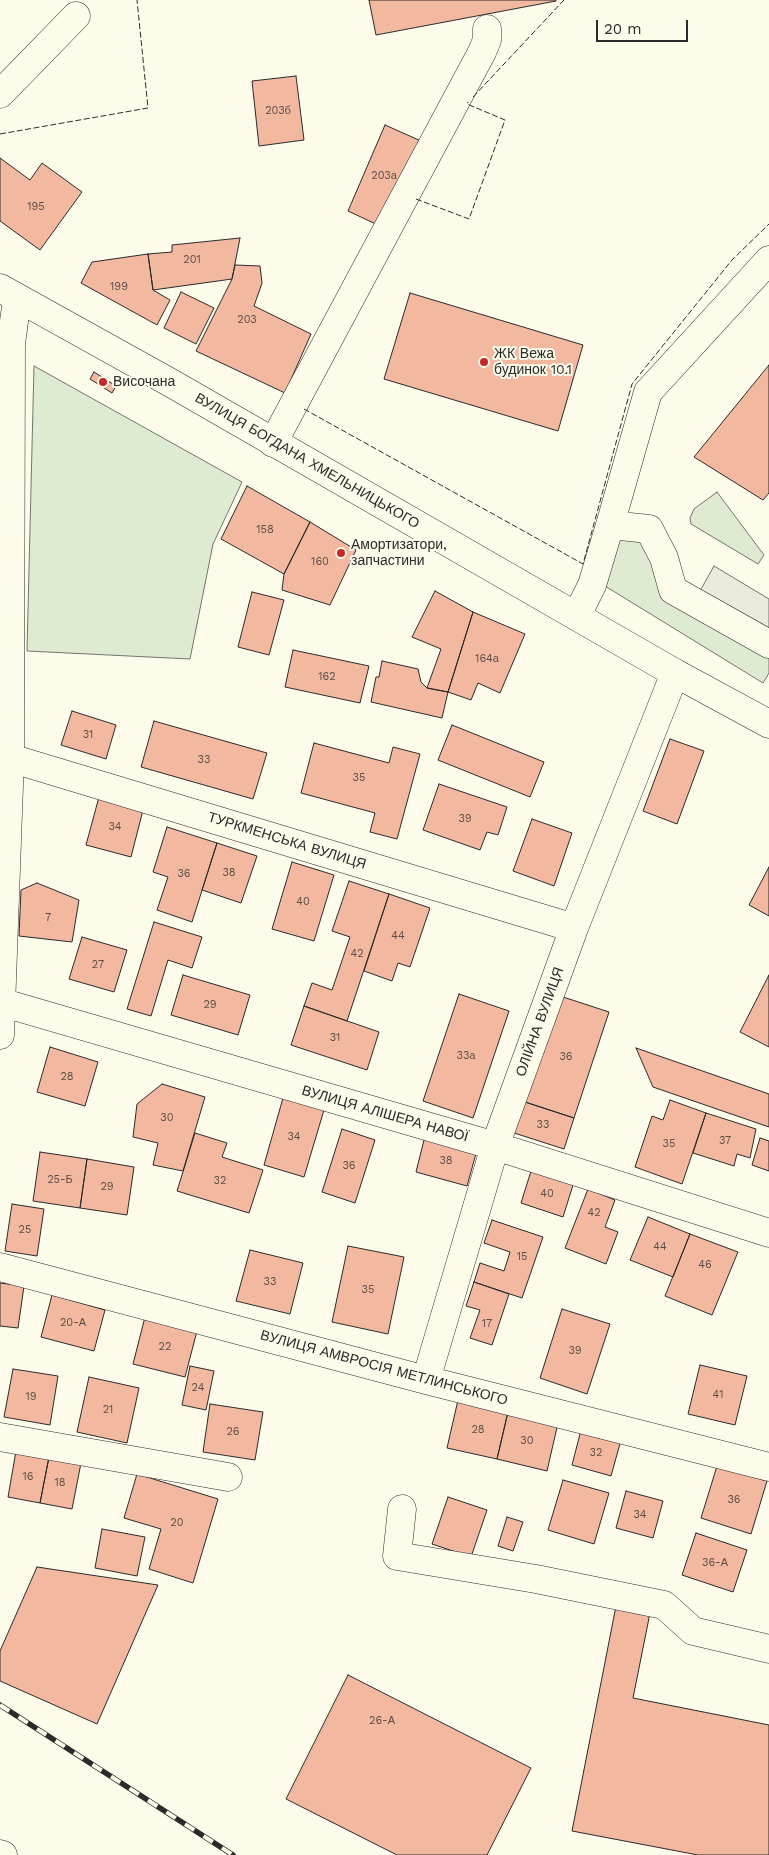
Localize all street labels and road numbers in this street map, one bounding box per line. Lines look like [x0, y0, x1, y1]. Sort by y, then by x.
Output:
street label: ВУЛИЦЯ БОГДАНА ХМЕЛЬНИЦЬКОГО [192, 390, 422, 532]
street label: ТУРКМЕНСЬКА ВУЛИЦЯ [206, 809, 368, 873]
street label: ОЛІЙНА ВУЛИЦЯ [512, 965, 568, 1079]
street label: ВУЛИЦЯ АЛІШЕРА НАВОЇ [300, 1082, 470, 1146]
street label: ВУЛИЦЯ АМВРОСІЯ МЕТЛИНСЬКОГО [258, 1327, 510, 1409]

